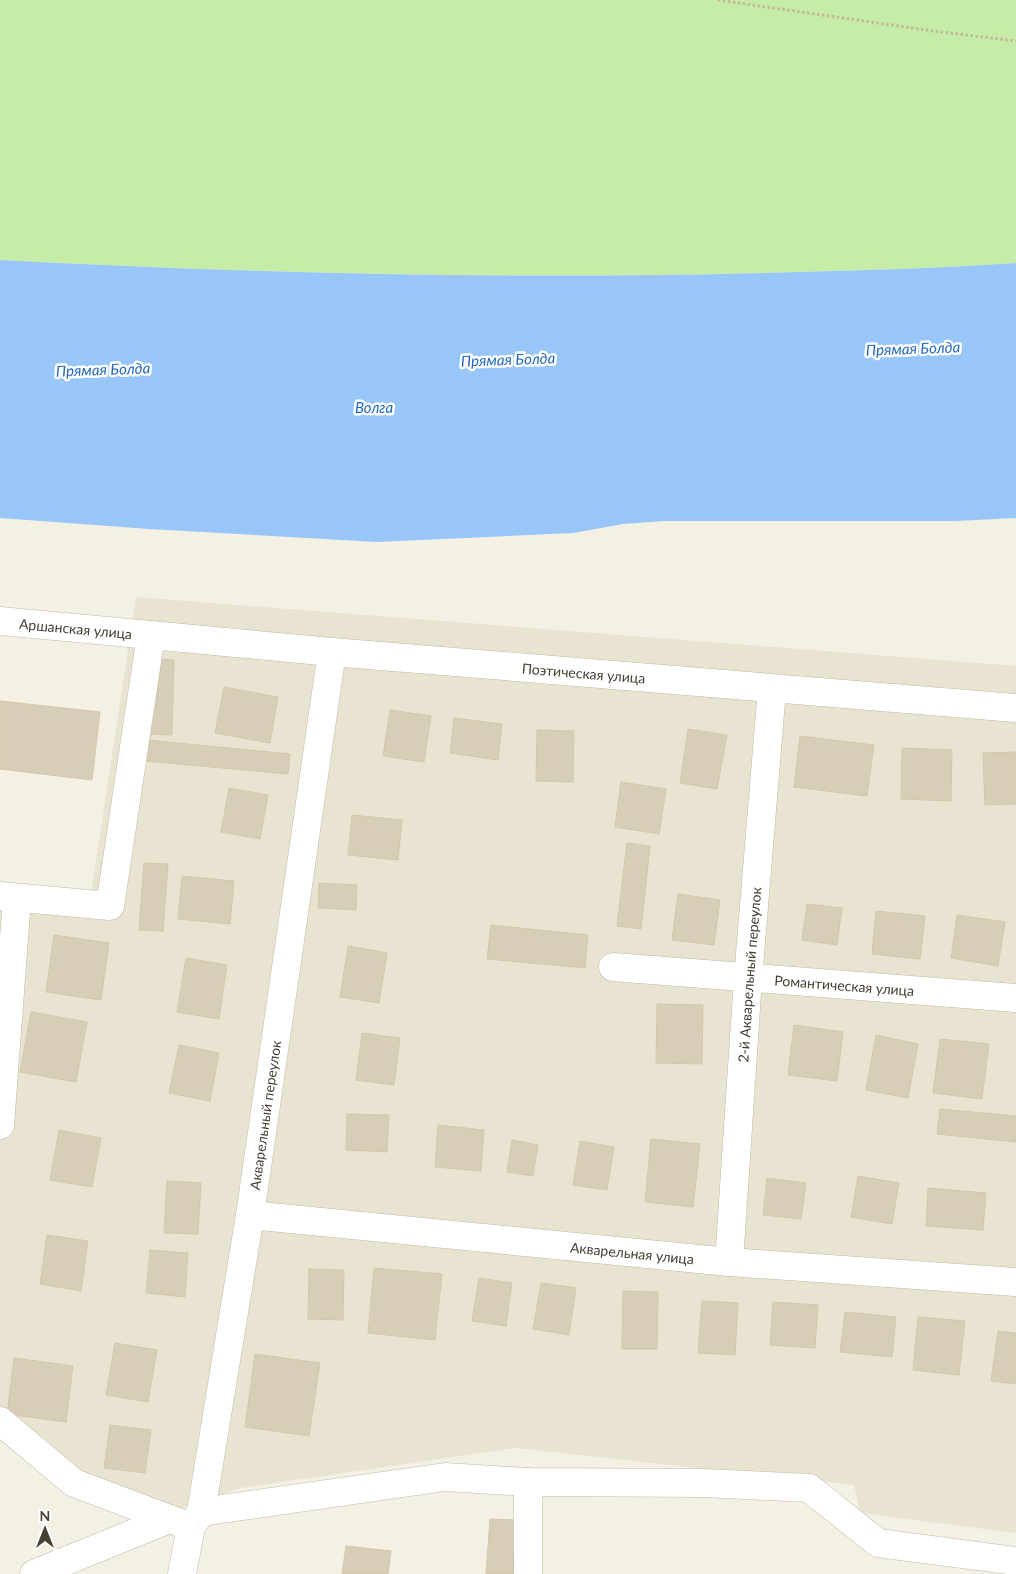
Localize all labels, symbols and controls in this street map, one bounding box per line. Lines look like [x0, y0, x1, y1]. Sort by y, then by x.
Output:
water label: Прямая Болда [866, 337, 961, 359]
water label: Прямая Болда [461, 348, 556, 370]
water label: Прямая Болда [56, 358, 151, 380]
water label: Волга [355, 398, 393, 416]
street label: Аршанская улица [18, 614, 133, 642]
street label: Поэтическая улица [521, 659, 646, 686]
street label: 2-й Акварельный переулок [734, 886, 764, 1063]
street label: Романтическая улица [774, 971, 915, 999]
street label: Акварельный переулок [245, 1038, 284, 1191]
street label: Акварельная улица [569, 1238, 695, 1267]
north arrow [20, 1504, 70, 1554]
text: N [40, 1507, 50, 1524]

